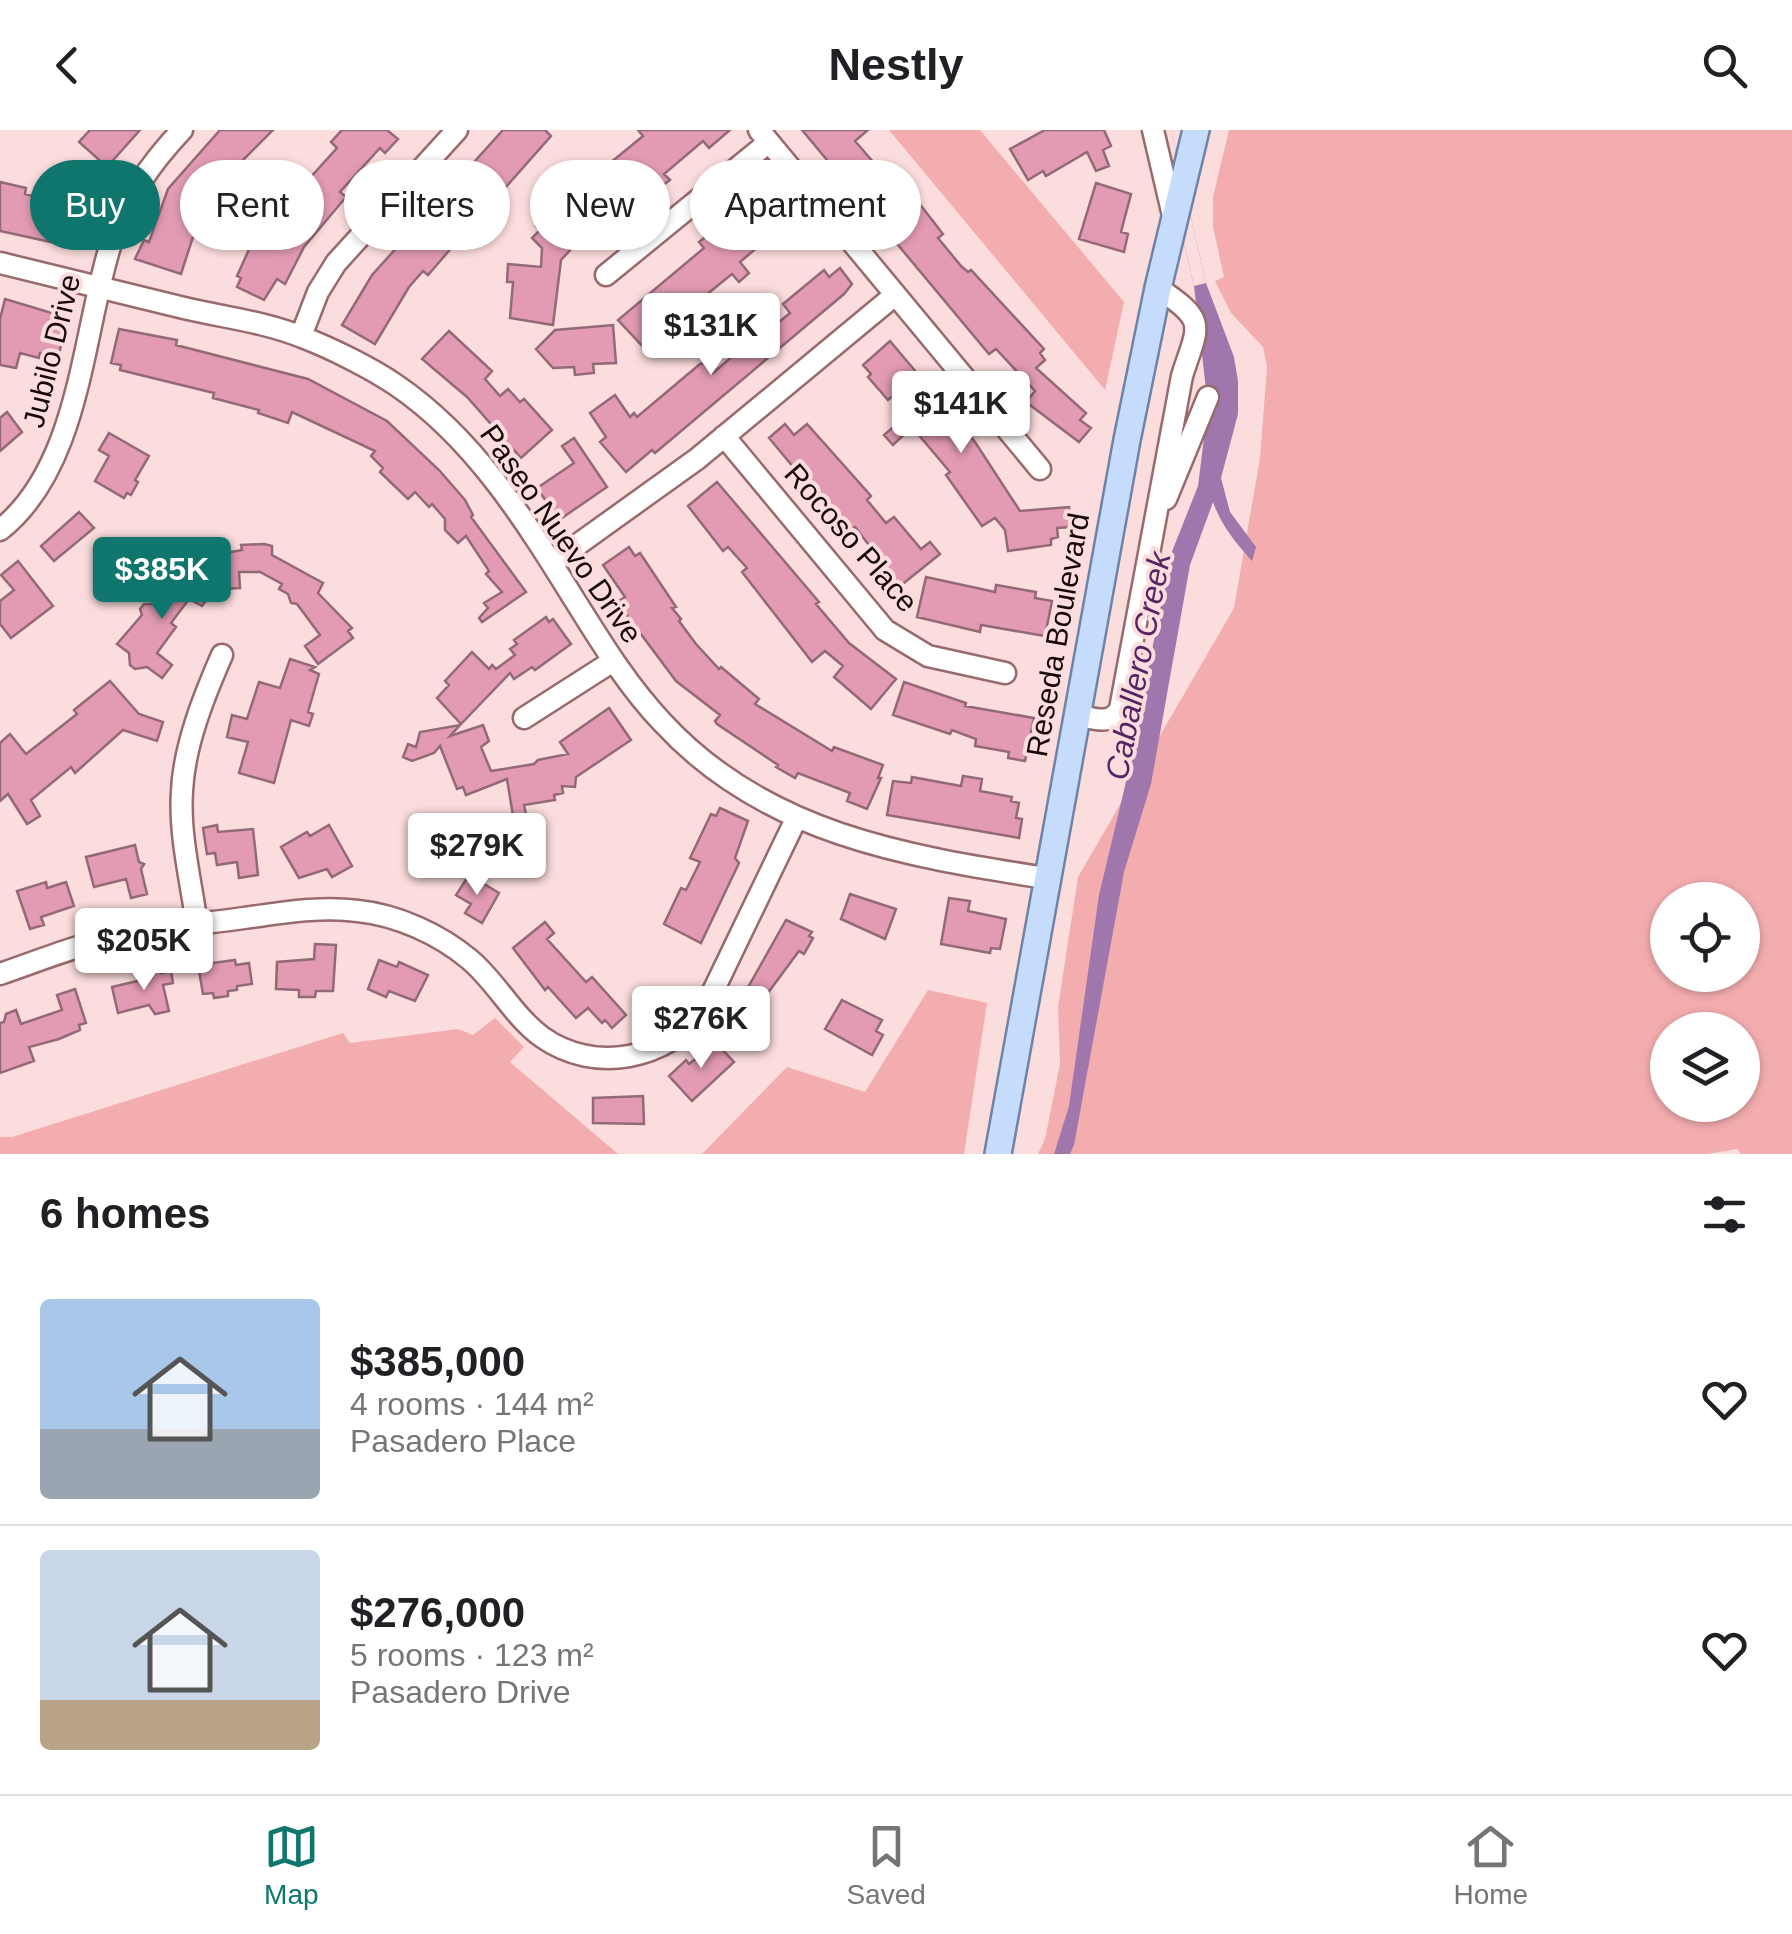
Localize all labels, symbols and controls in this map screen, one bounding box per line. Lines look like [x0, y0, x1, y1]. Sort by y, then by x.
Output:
icon: back [40, 38, 95, 93]
icon: search [1697, 38, 1752, 93]
text: Nestly [828, 39, 964, 90]
chip: Buy [30, 160, 160, 250]
chip: Rent [180, 160, 324, 250]
chip: Filters [344, 160, 510, 250]
chip: New [530, 160, 670, 250]
chip: Apartment [690, 160, 921, 250]
street label: Jubilo Drive [17, 271, 86, 431]
pin: $131K [641, 293, 781, 378]
text: $131K [664, 307, 758, 343]
pin: $141K [891, 371, 1031, 456]
text: $141K [914, 385, 1008, 421]
street label: Paseo Nuevo Drive [474, 418, 649, 649]
street label: Rocoso Place [778, 457, 925, 618]
street label: Reseda Boulevard [1020, 511, 1095, 759]
pin: $385K [92, 537, 232, 622]
water label: Caballero Creek [1098, 547, 1178, 783]
text: $385K [115, 551, 209, 587]
pin: $279K [407, 813, 547, 898]
text: $279K [430, 827, 524, 863]
map controls [1650, 882, 1760, 1122]
button: locate [1650, 882, 1760, 992]
pin: $205K [74, 908, 214, 993]
text: $205K [97, 922, 191, 958]
pin: $276K [631, 986, 771, 1071]
text: $276K [654, 1000, 748, 1036]
button: layers [1650, 1012, 1760, 1122]
icon: filters [1697, 1187, 1752, 1242]
text: 6 homes [40, 1190, 210, 1237]
text: $385,000 [350, 1338, 525, 1385]
icon: home [120, 1339, 240, 1459]
icon: heart [1697, 1372, 1752, 1427]
text: 4 rooms · 144 m² [350, 1386, 594, 1422]
text: Pasadero Place [350, 1423, 576, 1459]
text: $276,000 [350, 1589, 525, 1636]
icon: home [120, 1590, 240, 1710]
icon: heart [1697, 1623, 1752, 1678]
text: 5 rooms · 123 m² [350, 1637, 594, 1673]
text: Pasadero Drive [350, 1674, 571, 1710]
tab: Map [264, 1819, 319, 1911]
tab: Saved [846, 1819, 926, 1911]
tab: Home [1453, 1819, 1528, 1911]

